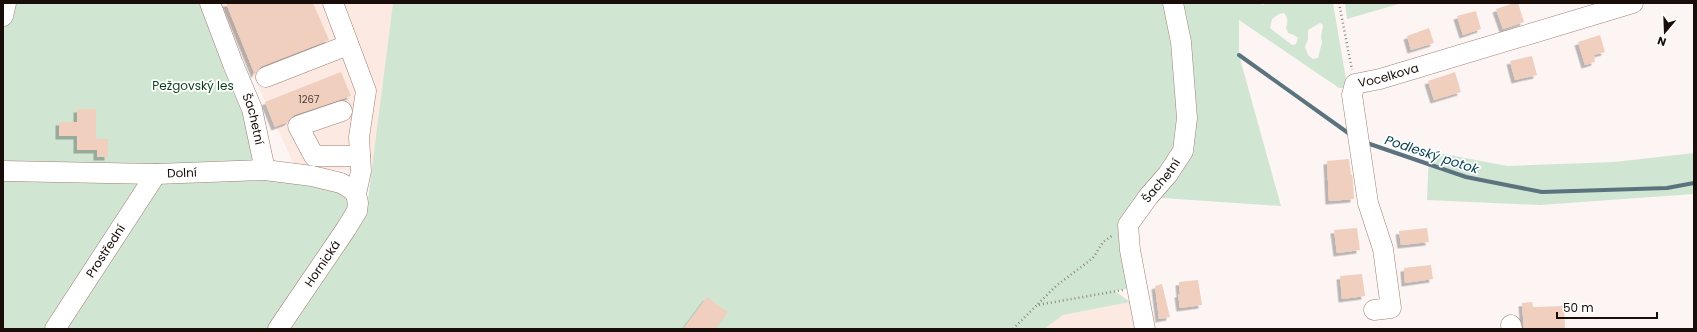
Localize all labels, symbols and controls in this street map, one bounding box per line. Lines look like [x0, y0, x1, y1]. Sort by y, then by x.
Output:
north arrow [1645, 12, 1685, 52]
text: N [1655, 33, 1668, 50]
street label: Vocelkova [1356, 59, 1421, 91]
park label: Pežgovský les [152, 77, 234, 94]
street label: Šachetní [238, 90, 268, 146]
house number: 1267 [299, 92, 320, 107]
water label: Podleský potok [1383, 130, 1482, 179]
street label: Šachetní [1138, 155, 1184, 206]
street label: Dolní [167, 164, 197, 182]
street label: Prostřední [82, 221, 129, 281]
street label: Hornická [300, 237, 344, 290]
scale bar [1557, 294, 1657, 320]
text: 50 m [1563, 299, 1594, 316]

